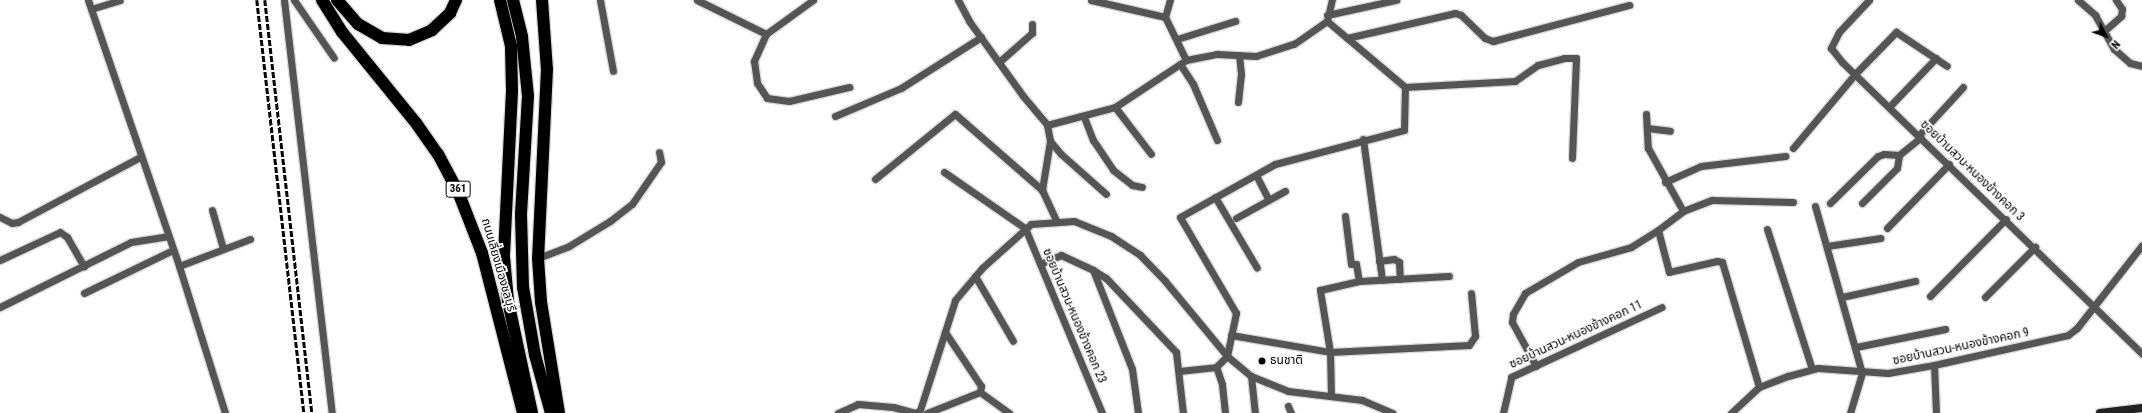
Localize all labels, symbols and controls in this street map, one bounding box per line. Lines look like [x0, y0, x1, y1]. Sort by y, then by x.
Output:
north arrow [2086, 16, 2126, 56]
text: N [2108, 37, 2123, 51]
street label: ซอยบ้านสวน-หนองข้างคอก 3 [1917, 118, 2027, 224]
road number: 361 [445, 180, 471, 198]
street label: ถนนเลี่ยงเมืองชลบุรี [478, 217, 518, 313]
street label: ซอยบ้านสวน-หนองข้างคอก 23 [1039, 246, 1109, 386]
street label: ซอยบ้านสวน-หนองข้างคอก 11 [1507, 298, 1645, 372]
street label: ซอยบ้านสวน-หนองข้างคอก 9 [1892, 326, 2030, 368]
place label: ธนชาติ [1270, 354, 1303, 368]
marker: ธนชาติ [1257, 356, 1267, 366]

